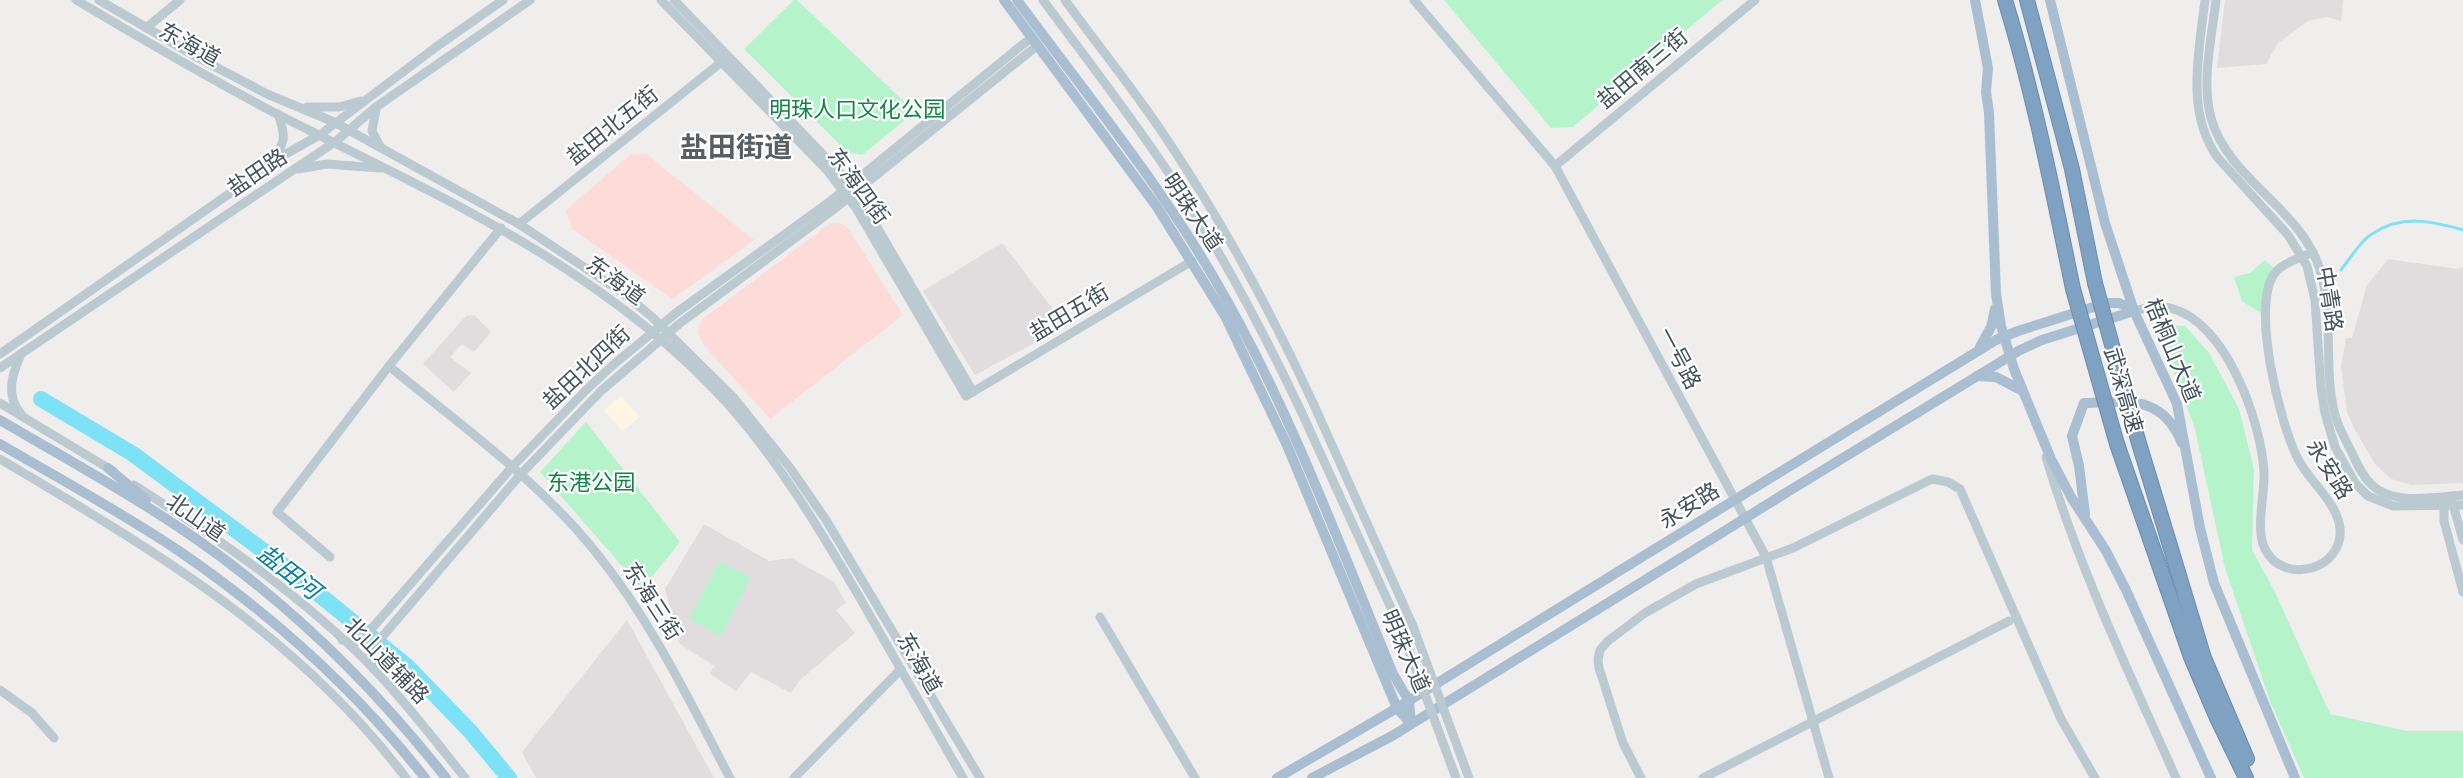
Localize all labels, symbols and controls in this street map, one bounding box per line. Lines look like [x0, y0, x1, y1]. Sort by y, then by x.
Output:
street label: 东海道 [154, 16, 226, 72]
street label: 盐田南三街 [1591, 22, 1693, 114]
street label: 盐田北五街 [560, 80, 664, 170]
park label: 明珠人口文化公园 [769, 95, 945, 123]
district label: 盐田街道 [680, 129, 792, 164]
street label: 盐田路 [222, 142, 292, 202]
street label: 东海四街 [822, 142, 896, 230]
street label: 明珠大道 [1157, 168, 1229, 256]
street label: 东海道 [581, 249, 651, 311]
street label: 中青路 [2311, 264, 2349, 334]
street label: 盐田五街 [1024, 277, 1114, 347]
street label: 梧桐山大道 [2139, 294, 2207, 406]
street label: 盐田北四街 [536, 319, 636, 415]
street label: 一号路 [1652, 322, 1708, 394]
street label: 武深高速 [2098, 344, 2150, 436]
street label: 永安路 [2301, 434, 2359, 504]
park label: 东港公园 [547, 468, 635, 496]
street label: 永安路 [1654, 476, 1724, 534]
street label: 北山道 [161, 487, 231, 547]
water label: 盐田河 [252, 537, 330, 608]
street label: 东海三街 [617, 556, 689, 646]
street label: 明珠大道 [1375, 605, 1437, 697]
street label: 北山道辅路 [339, 611, 435, 709]
street label: 东海道 [891, 627, 949, 699]

